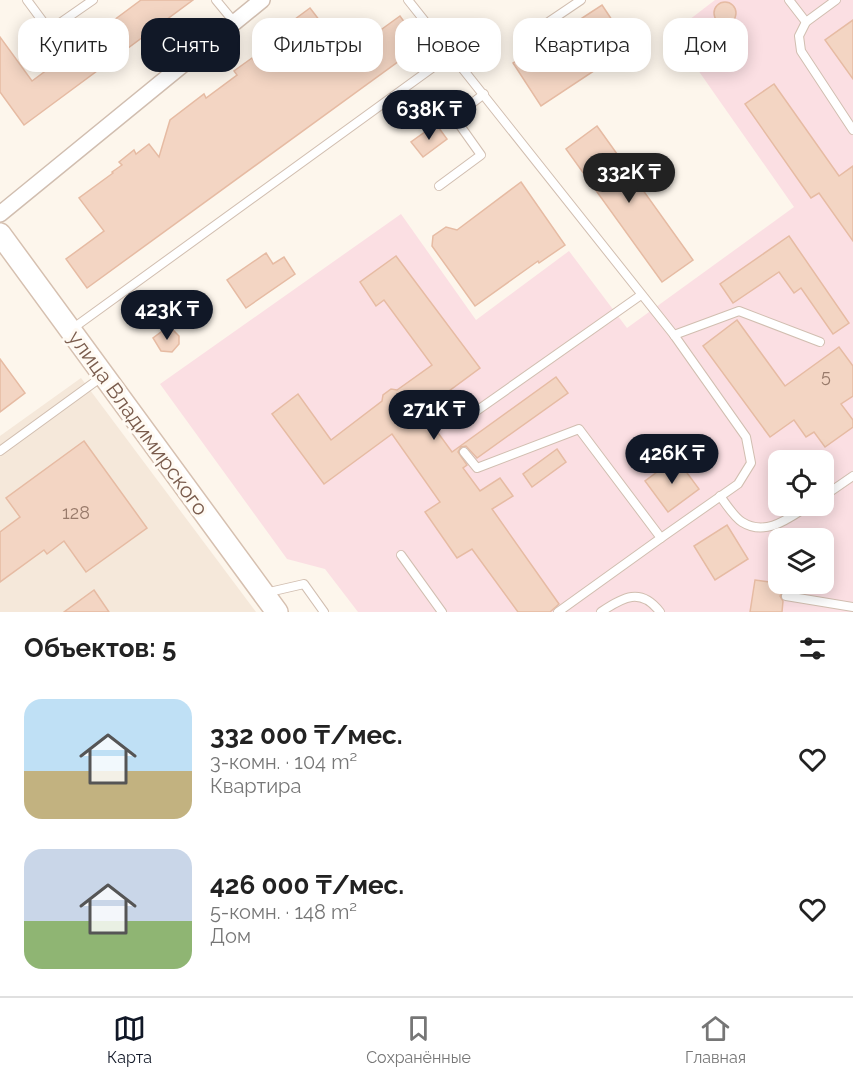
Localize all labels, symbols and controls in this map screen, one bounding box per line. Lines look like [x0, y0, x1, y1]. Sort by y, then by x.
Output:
chip: Купить [18, 18, 129, 72]
chip: Снять [141, 18, 240, 72]
chip: Фильтры [252, 18, 383, 72]
chip: Новое [395, 18, 501, 72]
chip: Квартира [513, 18, 651, 72]
chip: Дом [663, 18, 748, 72]
pin: 638K ₸ [380, 90, 478, 141]
text: 638K ₸ [396, 97, 462, 121]
pin: 332K ₸ [580, 153, 678, 204]
text: 332K ₸ [597, 160, 661, 184]
pin: 423K ₸ [118, 290, 216, 341]
text: 423K ₸ [135, 297, 199, 321]
street label: улица Владимирского [63, 325, 214, 520]
house number: 5 [821, 365, 831, 386]
pin: 271K ₸ [385, 390, 483, 441]
text: 271K ₸ [403, 397, 465, 421]
pin: 426K ₸ [623, 434, 721, 485]
text: 426K ₸ [639, 441, 705, 465]
map controls [768, 450, 834, 594]
button: locate [768, 450, 834, 516]
house number: 128 [62, 502, 90, 523]
button: layers [768, 528, 834, 594]
icon: filters [796, 632, 829, 665]
text: Объектов: 5 [24, 633, 176, 663]
text: 332 000 ₸/мес. [210, 720, 403, 750]
icon: home [72, 723, 144, 795]
icon: heart [796, 743, 829, 776]
text: 3-комн. · 104 m² [210, 750, 357, 774]
text: Квартира [210, 774, 301, 798]
text: 426 000 ₸/мес. [210, 870, 404, 900]
icon: home [72, 873, 144, 945]
icon: heart [796, 893, 829, 926]
text: 5-комн. · 148 m² [210, 900, 357, 924]
text: Дом [210, 924, 251, 948]
tab: Карта [107, 1012, 152, 1067]
tab: Сохранённые [366, 1012, 471, 1067]
tab: Главная [685, 1012, 746, 1067]

